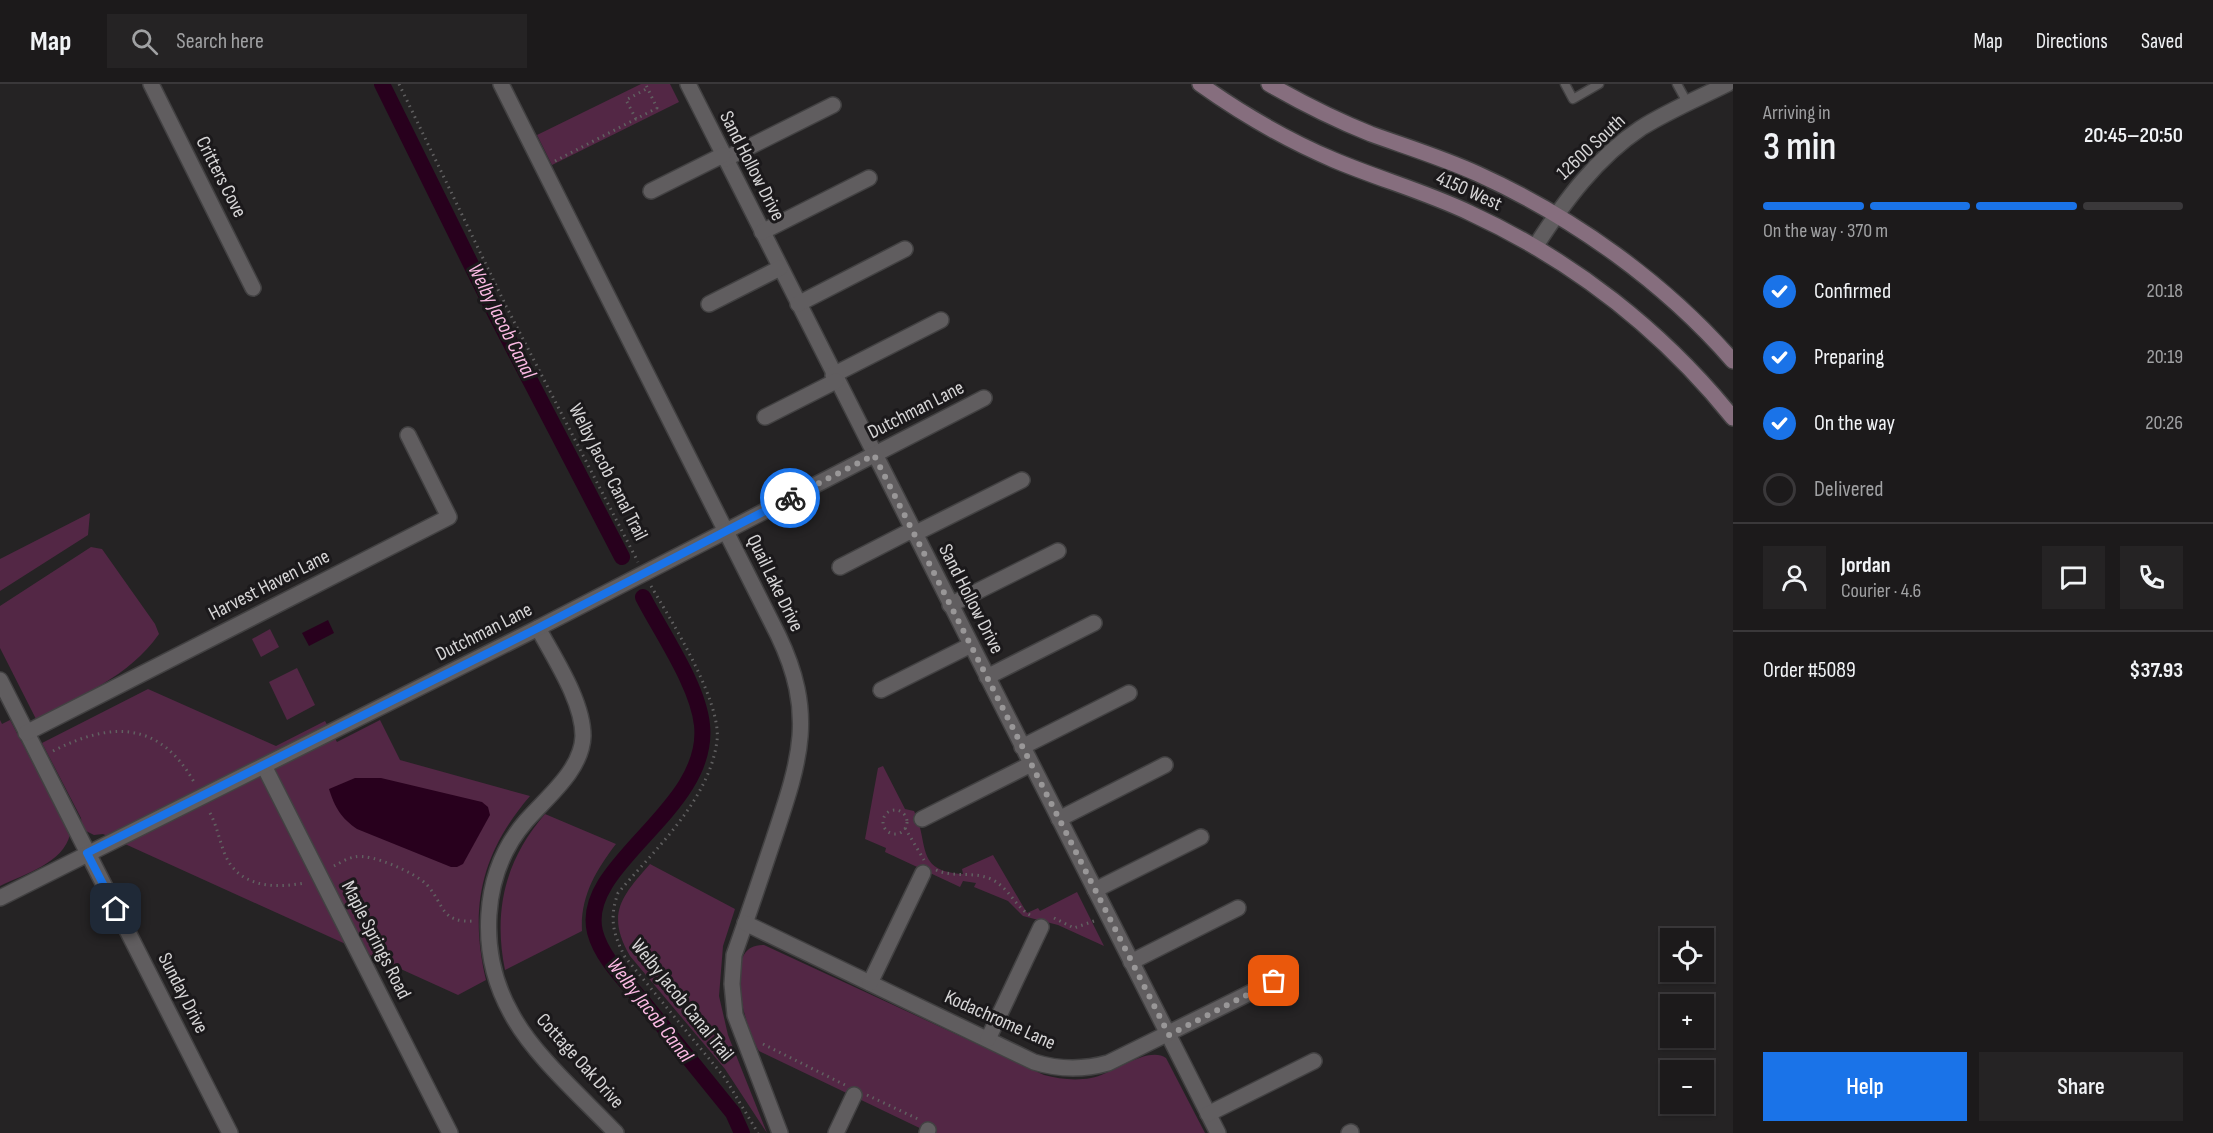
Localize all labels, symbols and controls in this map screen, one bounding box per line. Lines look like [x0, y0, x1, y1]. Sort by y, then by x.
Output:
search box [107, 14, 527, 68]
text: Map [30, 25, 71, 58]
icon: search [128, 25, 161, 58]
text: Search here [176, 28, 264, 55]
text: Map [1973, 29, 2003, 54]
text: Directions [2036, 29, 2108, 54]
text: Saved [2141, 29, 2183, 54]
text: Arriving in [1763, 101, 1831, 125]
street label: Sand Hollow Drive [714, 107, 790, 225]
street label: 12600 South [1552, 109, 1630, 185]
text: 20:45–20:50 [2084, 122, 2183, 149]
text: 3 min [1763, 124, 1836, 171]
street label: Critters Cove [190, 132, 252, 222]
street label: 4150 West [1432, 166, 1506, 216]
text: On the way · 370 m [1763, 219, 1888, 243]
water label: Welby Jacob Canal [462, 259, 542, 384]
icon: check [1763, 275, 1796, 308]
text: Confirmed [1814, 278, 1891, 305]
text: 20:18 [2147, 279, 2183, 303]
icon: check [1763, 341, 1796, 374]
text: Preparing [1814, 344, 1884, 371]
text: 20:19 [2146, 345, 2183, 369]
street label: Dutchman Lane [864, 376, 968, 444]
street label: Welby Jacob Canal Trail [563, 400, 653, 544]
icon: check [1763, 407, 1796, 440]
text: On the way [1814, 410, 1895, 437]
text: 20:26 [2145, 411, 2183, 435]
courier [760, 468, 820, 528]
text: Delivered [1814, 476, 1883, 503]
icon: bike [774, 482, 807, 515]
street label: Quail Lake Drive [741, 531, 809, 635]
street label: Sand Hollow Drive [933, 540, 1009, 658]
street label: Harvest Haven Lane [204, 544, 334, 626]
button: person [1763, 546, 1826, 609]
button: chat [2042, 546, 2105, 609]
button: phone [2120, 546, 2183, 609]
text: Jordan [1841, 552, 1890, 579]
text: Courier · 4.6 [1841, 579, 1921, 603]
street label: Dutchman Lane [432, 598, 536, 666]
text: Order #5089 [1763, 657, 1856, 684]
text: $37.93 [2129, 657, 2183, 684]
street label: Maple Springs Road [336, 877, 416, 1003]
pin [90, 883, 141, 934]
icon: home [99, 892, 132, 925]
map controls [1660, 928, 1714, 1114]
button: locate [1660, 928, 1714, 982]
street label: Welby Jacob Canal Trail [625, 934, 739, 1066]
street label: Sunday Drive [153, 949, 213, 1037]
water label: Welby Jacob Canal [601, 953, 699, 1067]
pin [1248, 955, 1299, 1006]
icon: bag [1257, 964, 1290, 997]
street label: Kodachrome Lane [941, 985, 1059, 1055]
button: + [1660, 994, 1714, 1048]
street label: Cottage Oak Drive [531, 1008, 629, 1114]
button: Help [1763, 1052, 1967, 1121]
button: Share [1979, 1052, 2183, 1121]
button: − [1660, 1060, 1714, 1114]

